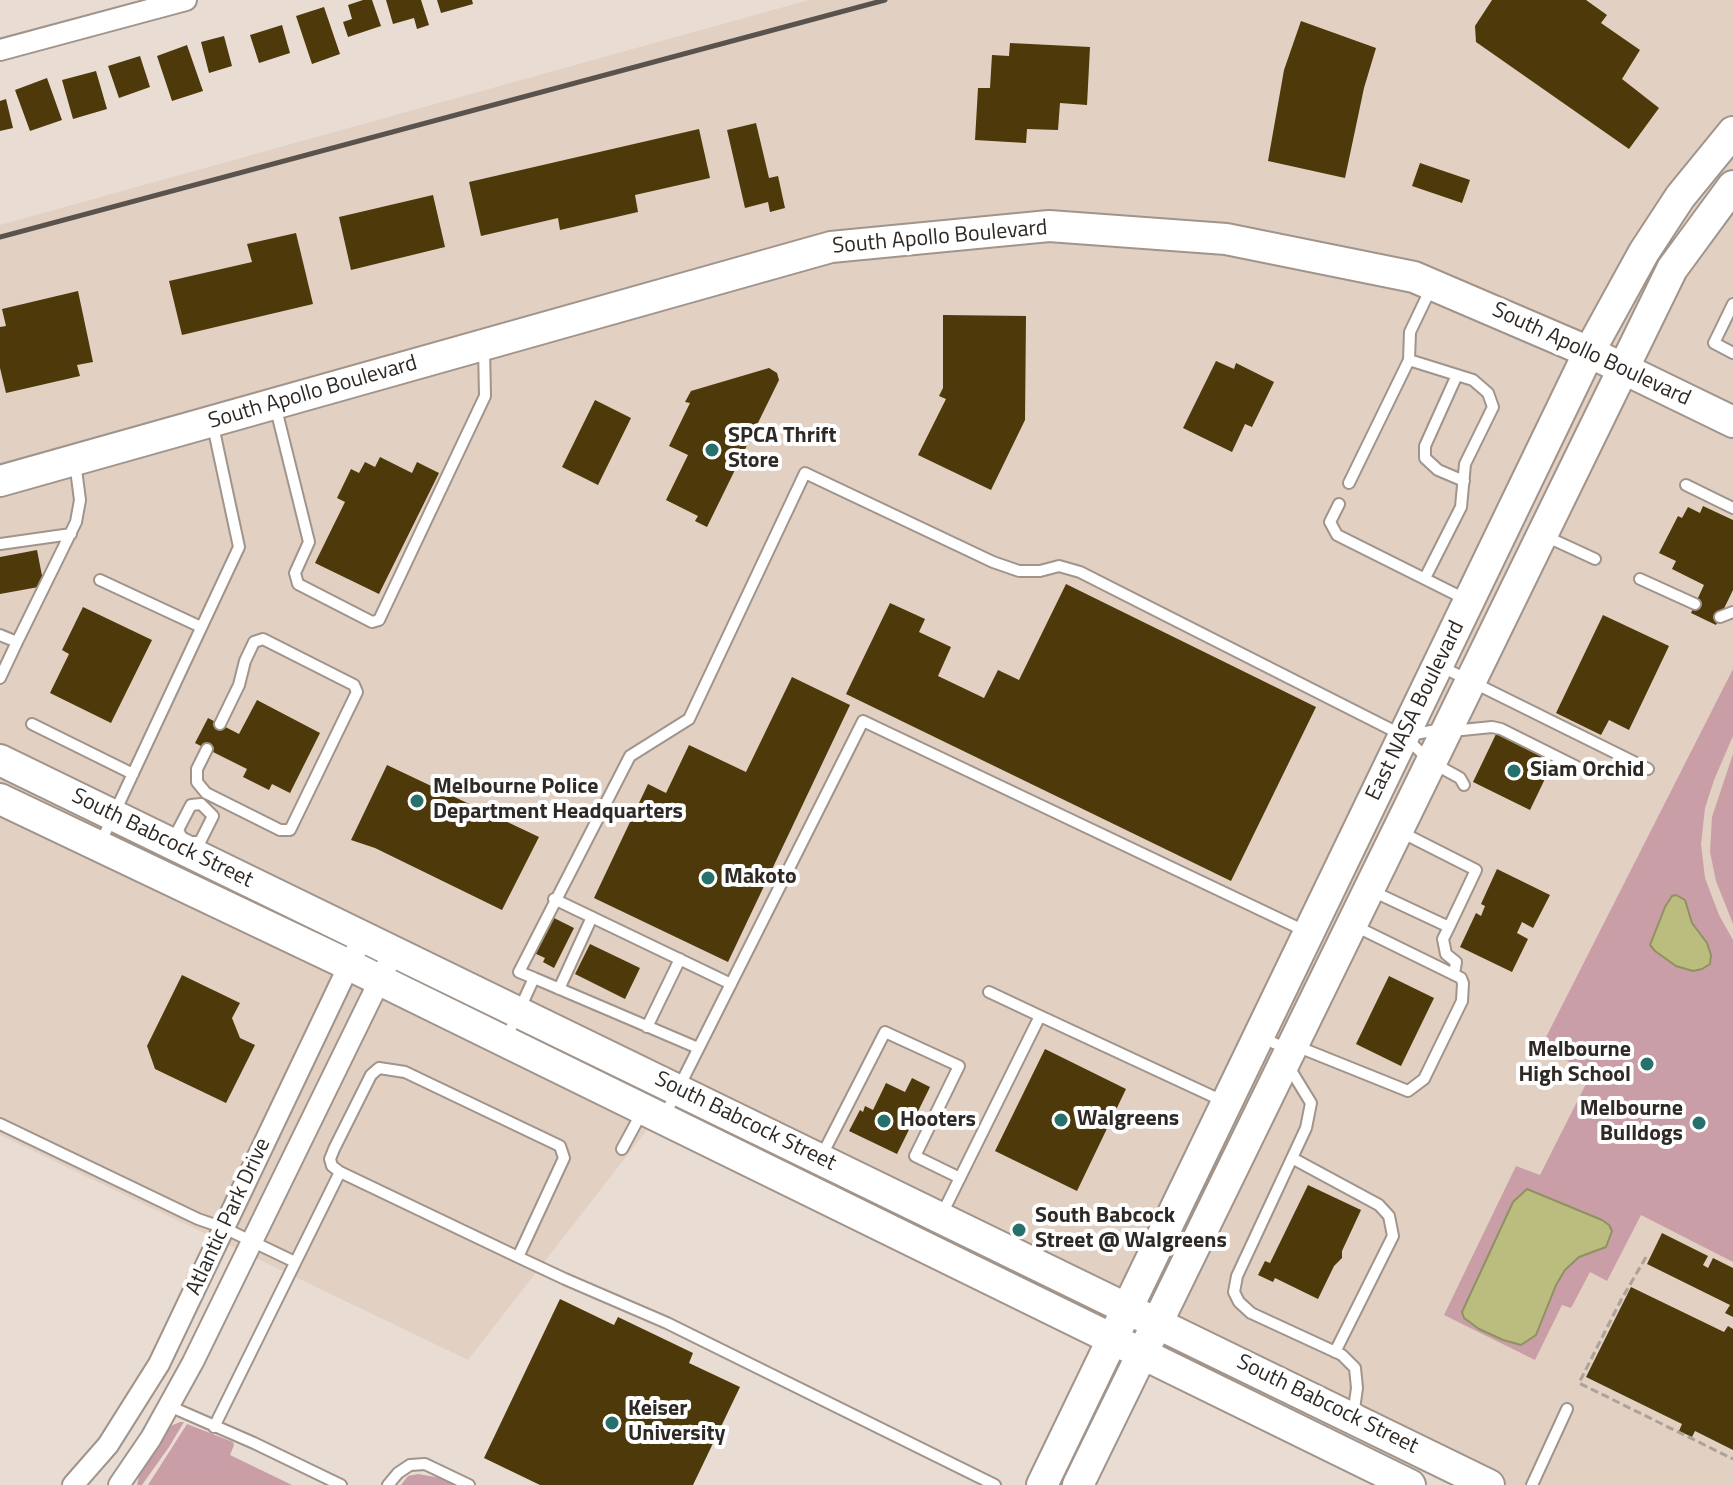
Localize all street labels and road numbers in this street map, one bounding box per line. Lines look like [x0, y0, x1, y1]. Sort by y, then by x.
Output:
street label: South Apollo Boulevard [831, 215, 1049, 261]
street label: South Apollo Boulevard [1488, 297, 1694, 413]
street label: South Apollo Boulevard [206, 351, 420, 435]
street label: East NASA Boulevard [1361, 617, 1471, 805]
street label: South Babcock Street [67, 784, 257, 894]
street label: South Babcock Street [650, 1067, 840, 1177]
street label: Atlantic Park Drive [181, 1134, 277, 1300]
street label: South Babcock Street [1232, 1350, 1422, 1460]

